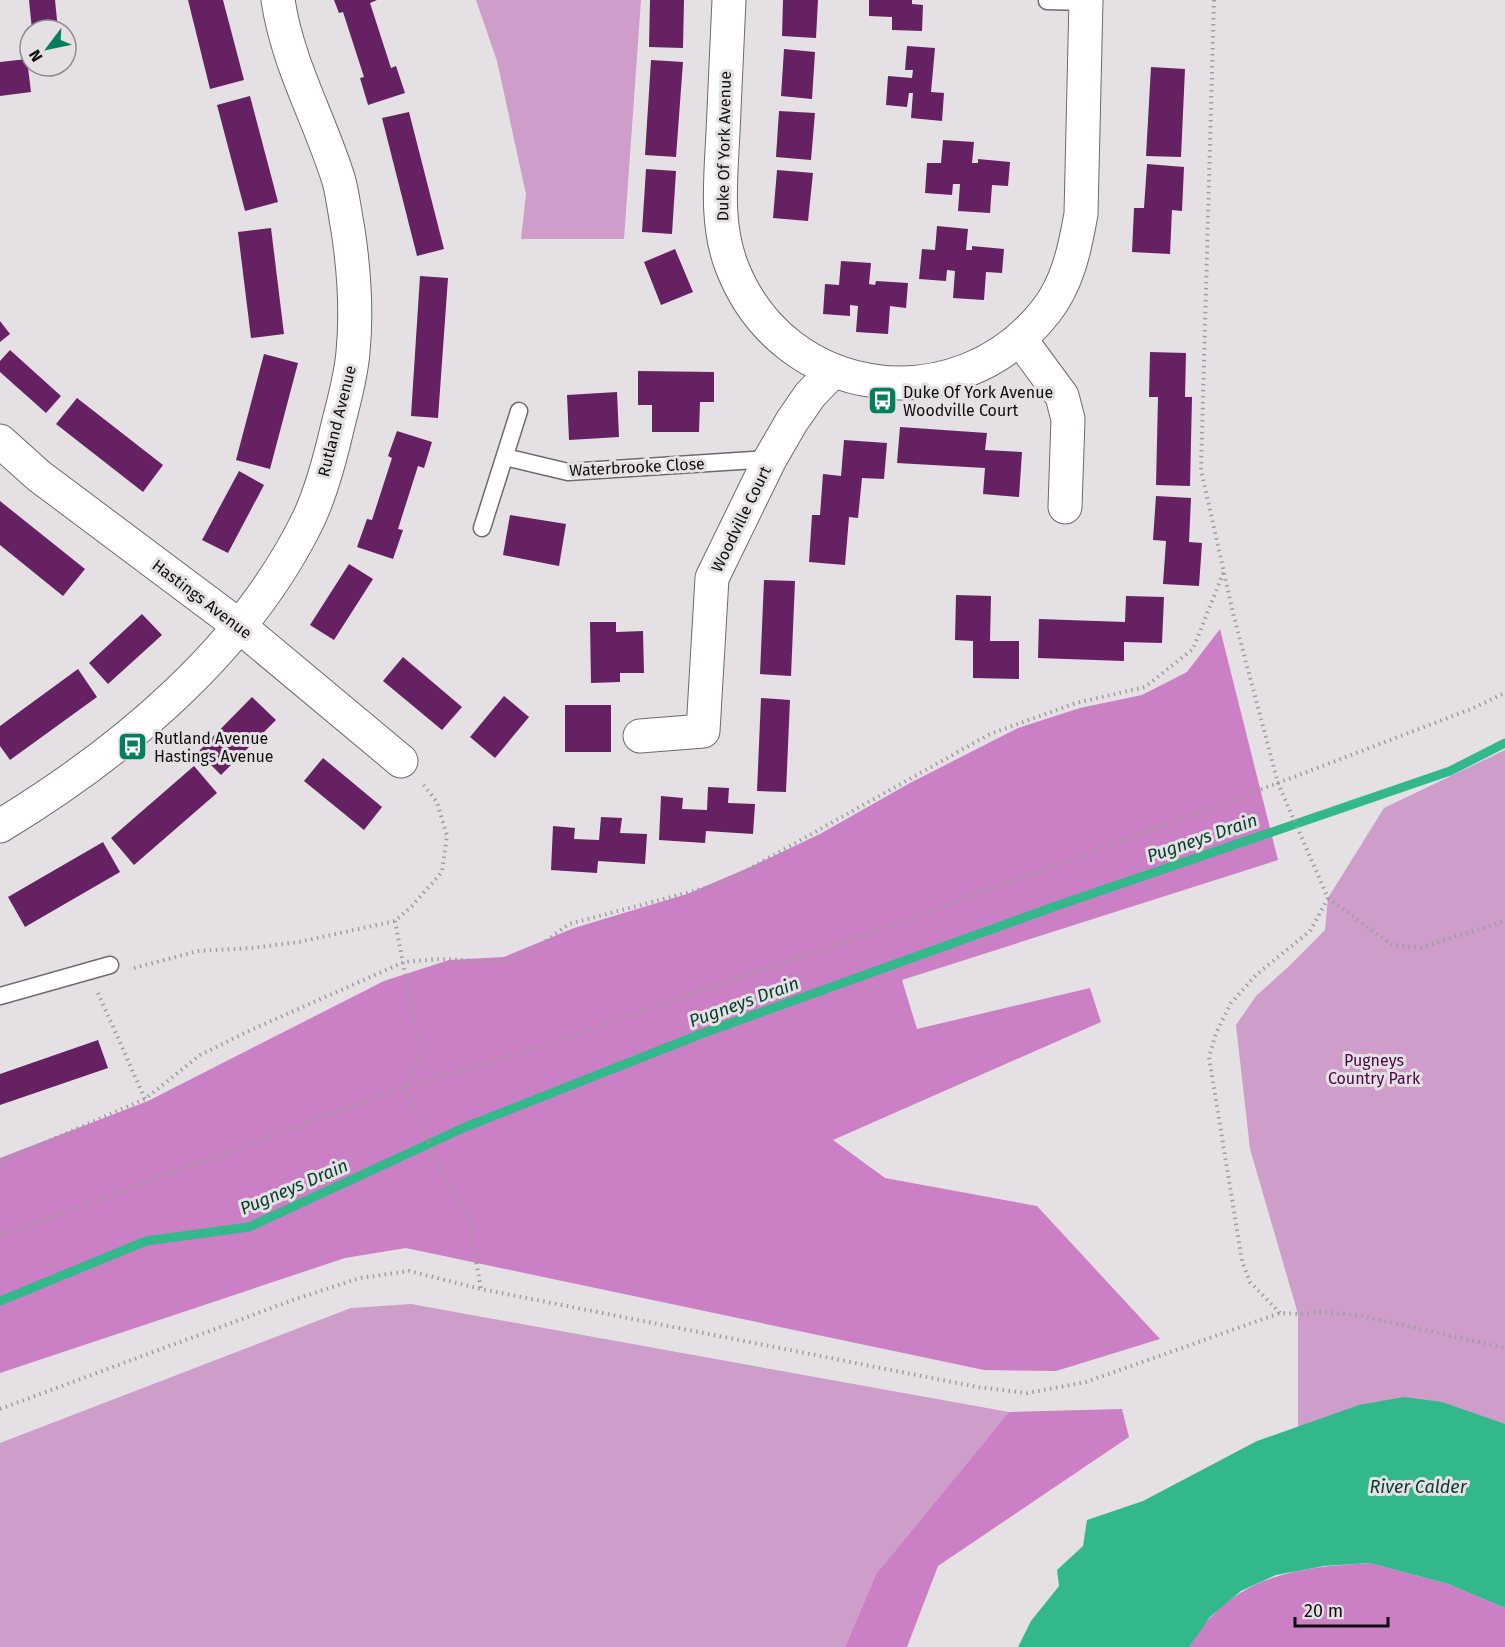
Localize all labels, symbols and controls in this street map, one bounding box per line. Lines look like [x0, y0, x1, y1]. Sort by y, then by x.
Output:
north arrow [18, 18, 78, 78]
text: N [25, 46, 47, 65]
street label: Duke Of York Avenue [713, 71, 735, 221]
street label: Rutland Avenue [314, 363, 360, 479]
place label: Duke Of York Avenue Woodville Court [903, 383, 1053, 420]
bus stop icon: Duke Of York Avenue Woodville Court [866, 385, 898, 417]
street label: Waterbrooke Close [569, 454, 705, 480]
street label: Woodville Court [707, 463, 775, 575]
street label: Hastings Avenue [149, 555, 255, 643]
place label: Rutland Avenue Hastings Avenue [154, 729, 274, 766]
bus stop icon: Rutland Avenue Hastings Avenue [117, 731, 149, 763]
water label: Pugneys Drain [1144, 809, 1260, 867]
water label: Pugneys Drain [686, 972, 802, 1032]
park label: Pugneys Country Park [1328, 1051, 1421, 1088]
water label: Pugneys Drain [237, 1154, 351, 1220]
water label: River Calder [1369, 1476, 1468, 1498]
scale bar [1295, 1590, 1388, 1628]
text: 20 m [1304, 1600, 1343, 1622]

